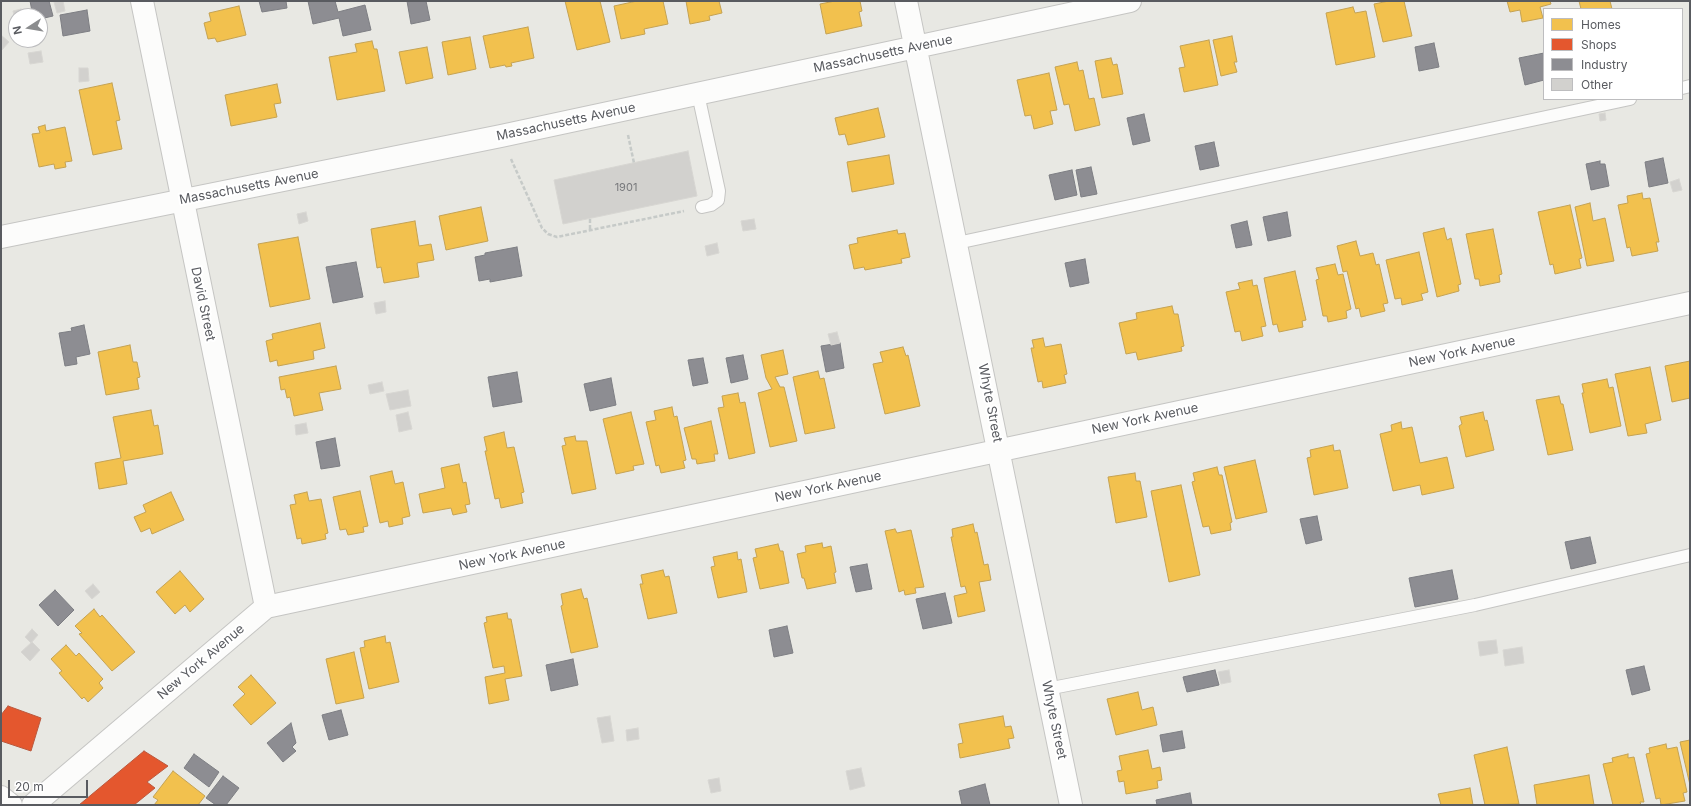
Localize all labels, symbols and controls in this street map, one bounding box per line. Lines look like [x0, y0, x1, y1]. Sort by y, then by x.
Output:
north arrow [8, 8, 48, 48]
legend [1543, 8, 1683, 100]
text: Homes [1581, 17, 1621, 32]
text: N [10, 25, 25, 36]
street label: Massachusetts Avenue [812, 32, 954, 76]
text: Shops [1581, 37, 1617, 52]
text: Industry [1581, 57, 1627, 72]
text: Other [1581, 77, 1613, 92]
street label: Massachusetts Avenue [495, 100, 637, 144]
street label: Massachusetts Avenue [178, 166, 320, 208]
house number: 1901 [615, 181, 637, 195]
street label: David Street [188, 266, 218, 342]
street label: New York Avenue [1407, 333, 1517, 371]
street label: Whyte Street [975, 362, 1005, 444]
street label: New York Avenue [1090, 400, 1200, 438]
street label: New York Avenue [773, 468, 883, 506]
street label: New York Avenue [457, 536, 567, 574]
street label: New York Avenue [154, 621, 248, 703]
street label: Whyte Street [1038, 679, 1070, 761]
scale bar [10, 772, 90, 798]
text: 20 m [15, 779, 44, 794]

